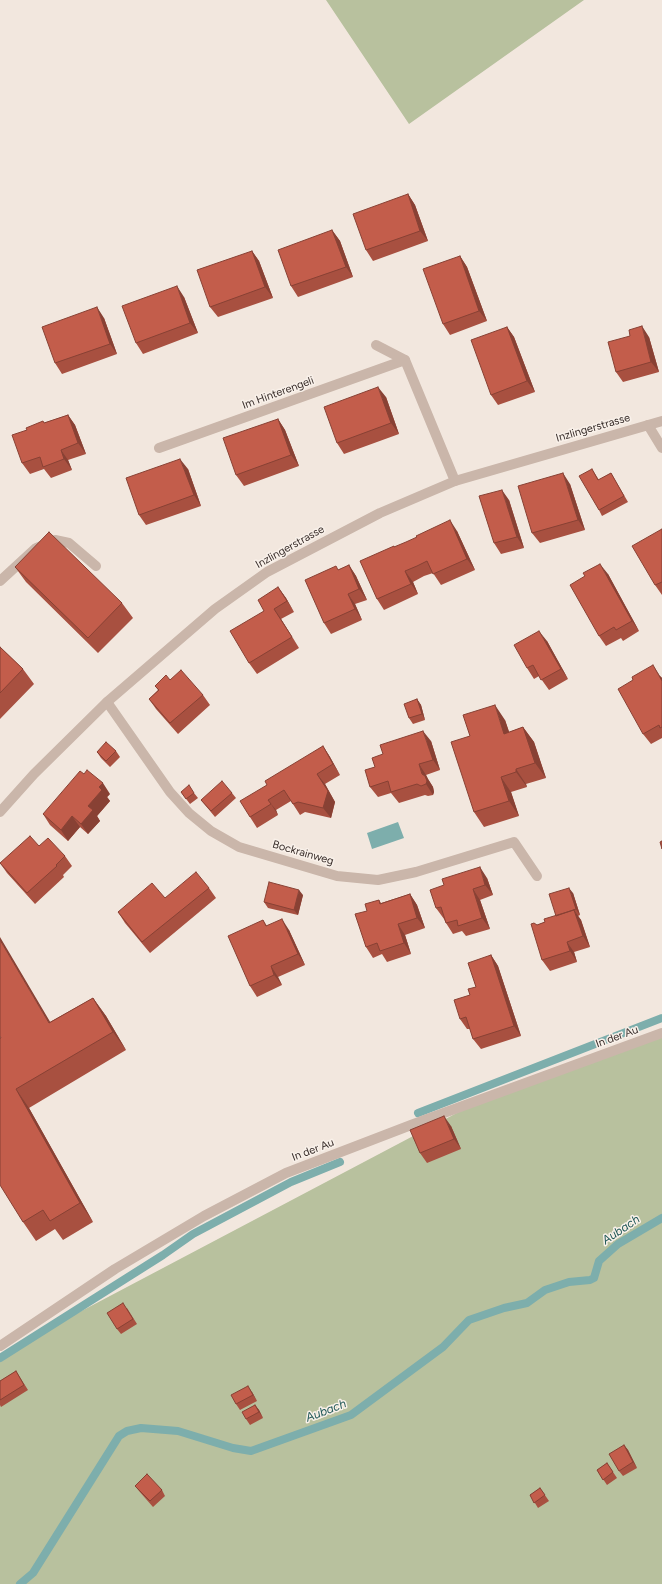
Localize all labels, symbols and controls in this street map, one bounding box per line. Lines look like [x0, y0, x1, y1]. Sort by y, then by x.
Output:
street label: Im Hinterengeli [240, 374, 316, 412]
street label: Inzlingerstrasse [554, 411, 632, 445]
street label: Inzlingerstrasse [253, 523, 327, 571]
street label: Bockrainweg [271, 838, 335, 868]
street label: In der Au [594, 1023, 640, 1051]
street label: In der Au [290, 1136, 336, 1164]
water label: Aubach [599, 1212, 643, 1248]
water label: Aubach [304, 1397, 348, 1425]

